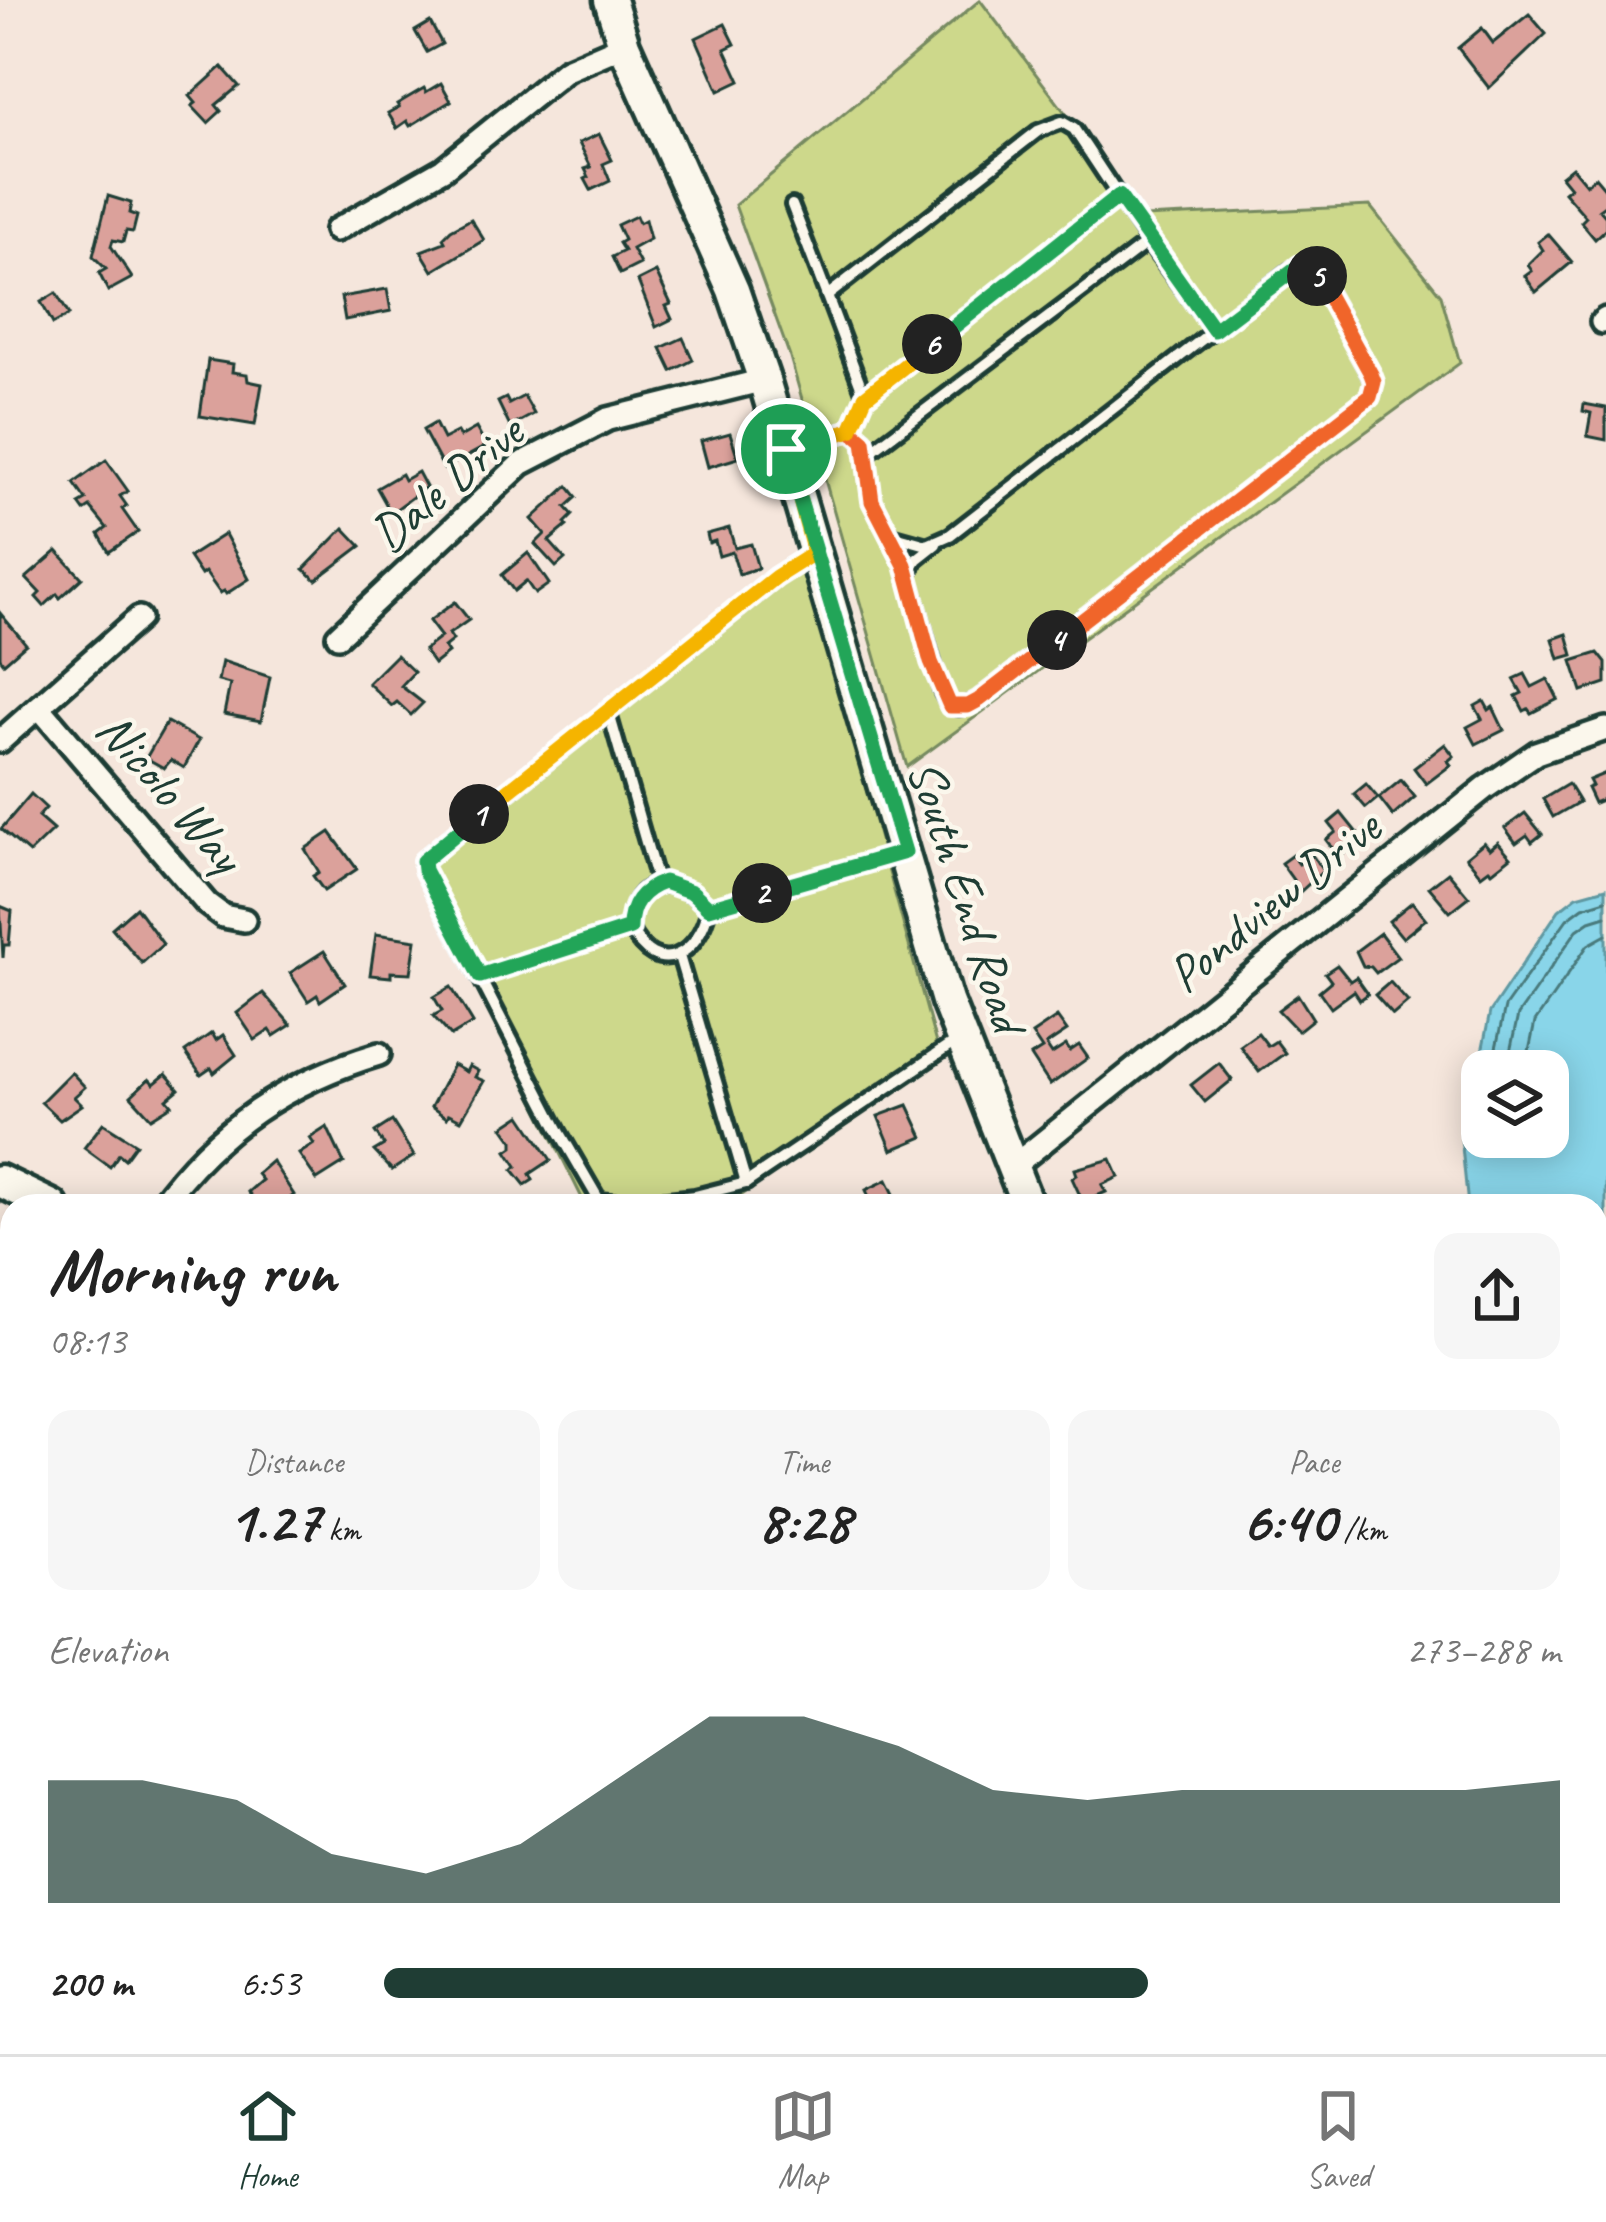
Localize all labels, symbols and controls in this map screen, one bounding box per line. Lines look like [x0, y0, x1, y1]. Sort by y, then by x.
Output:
pin: 5 [1287, 246, 1347, 306]
text: 5 [1310, 255, 1324, 297]
pin: 6 [902, 314, 962, 374]
text: 6 [924, 323, 940, 365]
street label: Dale Drive [357, 398, 539, 565]
pin [735, 398, 837, 500]
icon: arrive [753, 416, 819, 482]
pin: 4 [1027, 610, 1087, 670]
text: 4 [1050, 619, 1064, 661]
street label: Nicolo Way [83, 698, 261, 889]
street label: South End Road [893, 752, 1043, 1046]
pin: 1 [449, 784, 509, 844]
text: 1 [472, 793, 486, 835]
street label: Pondview Drive [1154, 793, 1396, 1006]
pin: 2 [732, 863, 792, 923]
text: 2 [755, 872, 769, 914]
map controls [1461, 1050, 1569, 1158]
button: layers [1461, 1050, 1569, 1158]
text: Morning run [48, 1230, 336, 1313]
button: share [1434, 1233, 1560, 1359]
text: 08:13 [48, 1317, 126, 1366]
text: Distance [245, 1441, 343, 1483]
text: Time [779, 1441, 829, 1483]
text: Pace [1289, 1441, 1339, 1483]
text: 1.27 [228, 1483, 320, 1559]
text: 8:28 [758, 1483, 850, 1559]
text: 6:40 [1241, 1483, 1336, 1559]
text: km [320, 1509, 360, 1551]
text: /km [1336, 1509, 1387, 1551]
text: Elevation [48, 1626, 168, 1675]
text: 273–288 m [1406, 1626, 1560, 1675]
text: 200 m [48, 1959, 132, 2008]
text: 6:53 [240, 1959, 300, 2008]
tab: Home [235, 2083, 301, 2197]
tab: Map [770, 2083, 836, 2197]
tab: Saved [1305, 2083, 1371, 2197]

